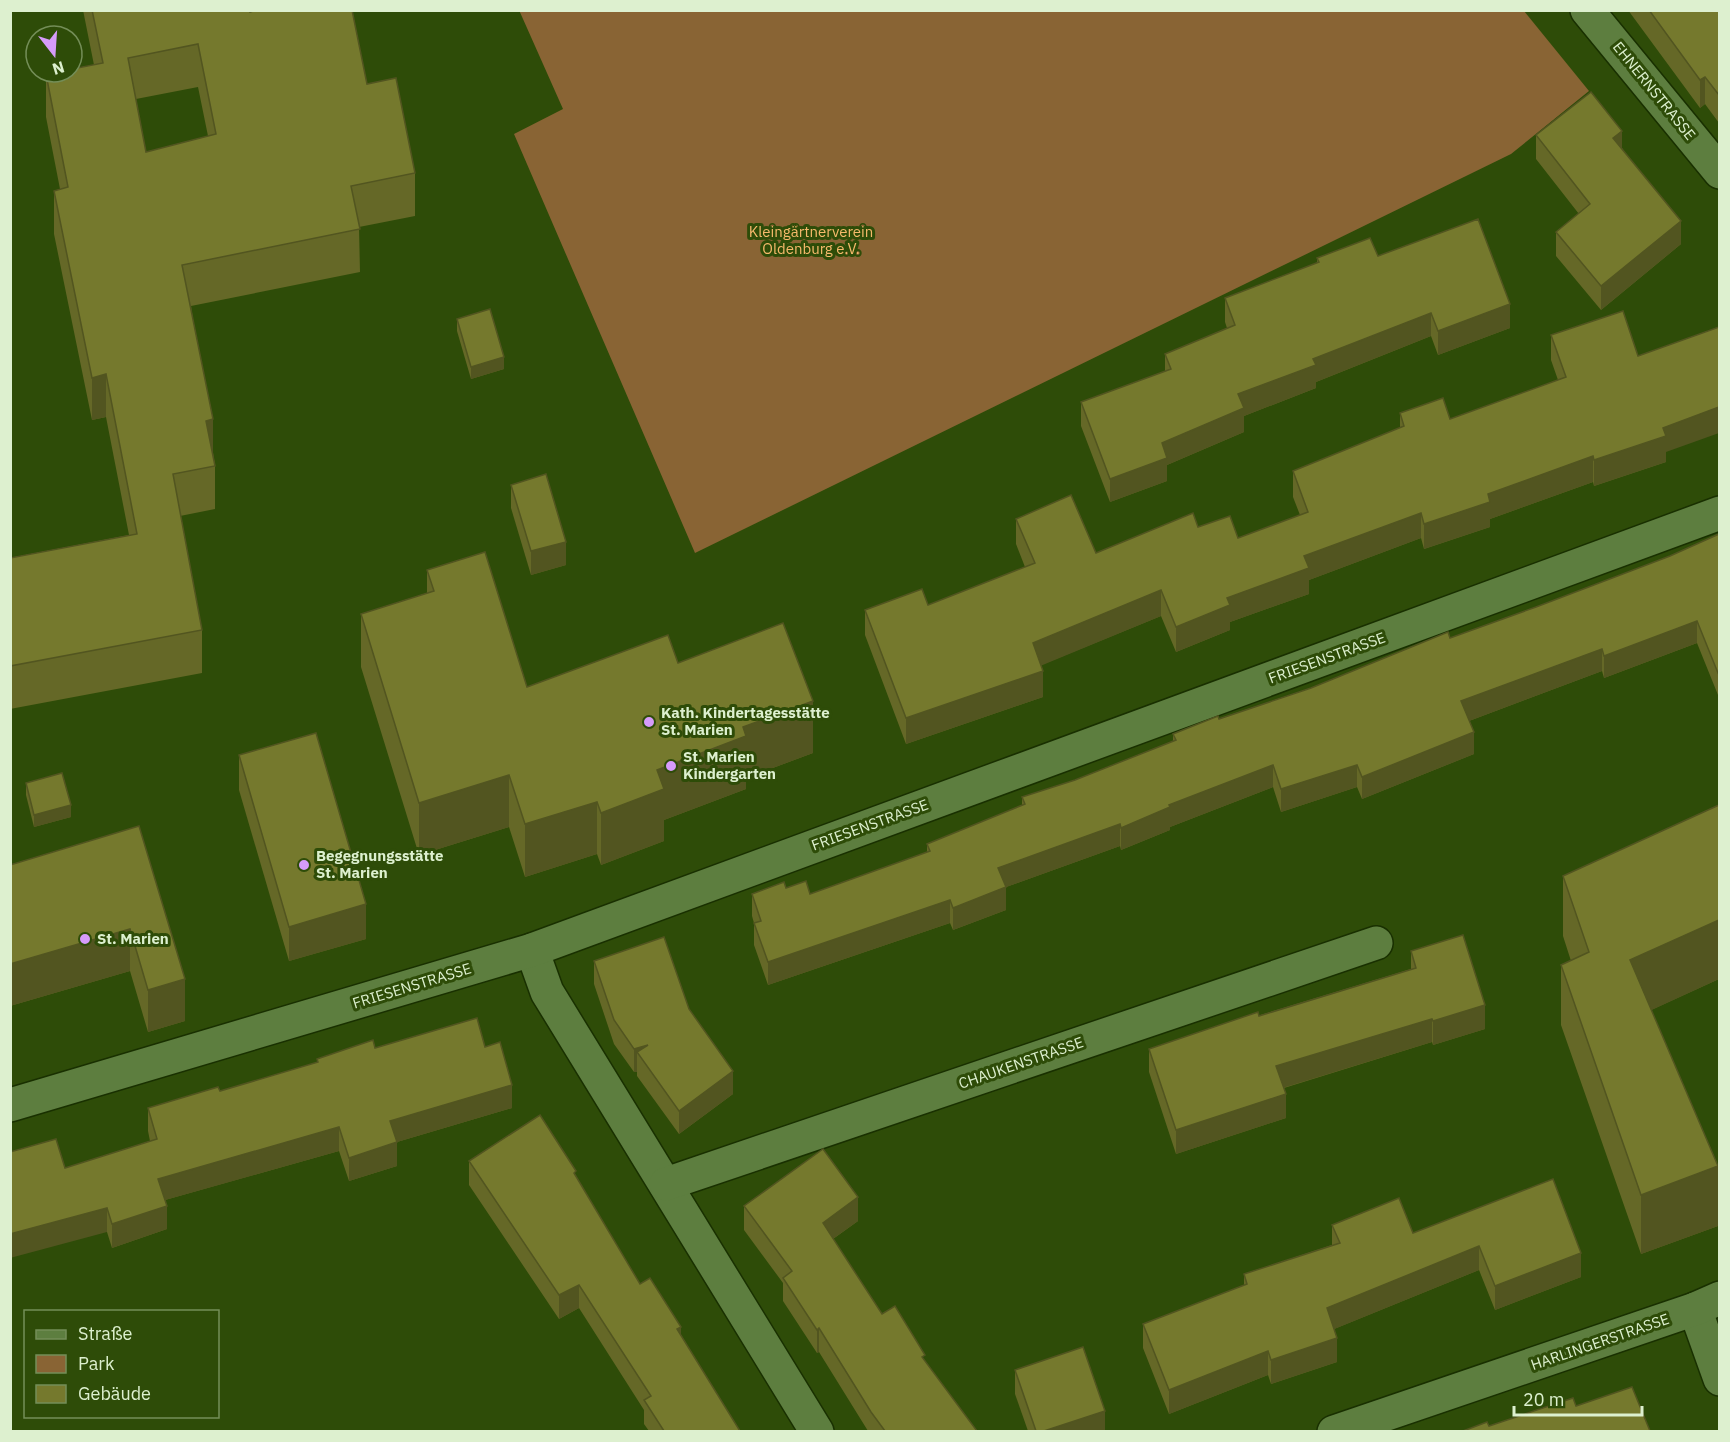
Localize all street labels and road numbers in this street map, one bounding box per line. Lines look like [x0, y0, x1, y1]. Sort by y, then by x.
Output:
street label: EHNERNSTRASSE [1609, 38, 1700, 144]
street label: FRIESENSTRASSE [1266, 628, 1388, 688]
street label: FRIESENSTRASSE [809, 795, 931, 855]
street label: FRIESENSTRASSE [350, 958, 474, 1013]
street label: CHAUKENSTRASSE [956, 1032, 1086, 1093]
street label: HARLINGERSTRASSE [1528, 1309, 1672, 1374]

